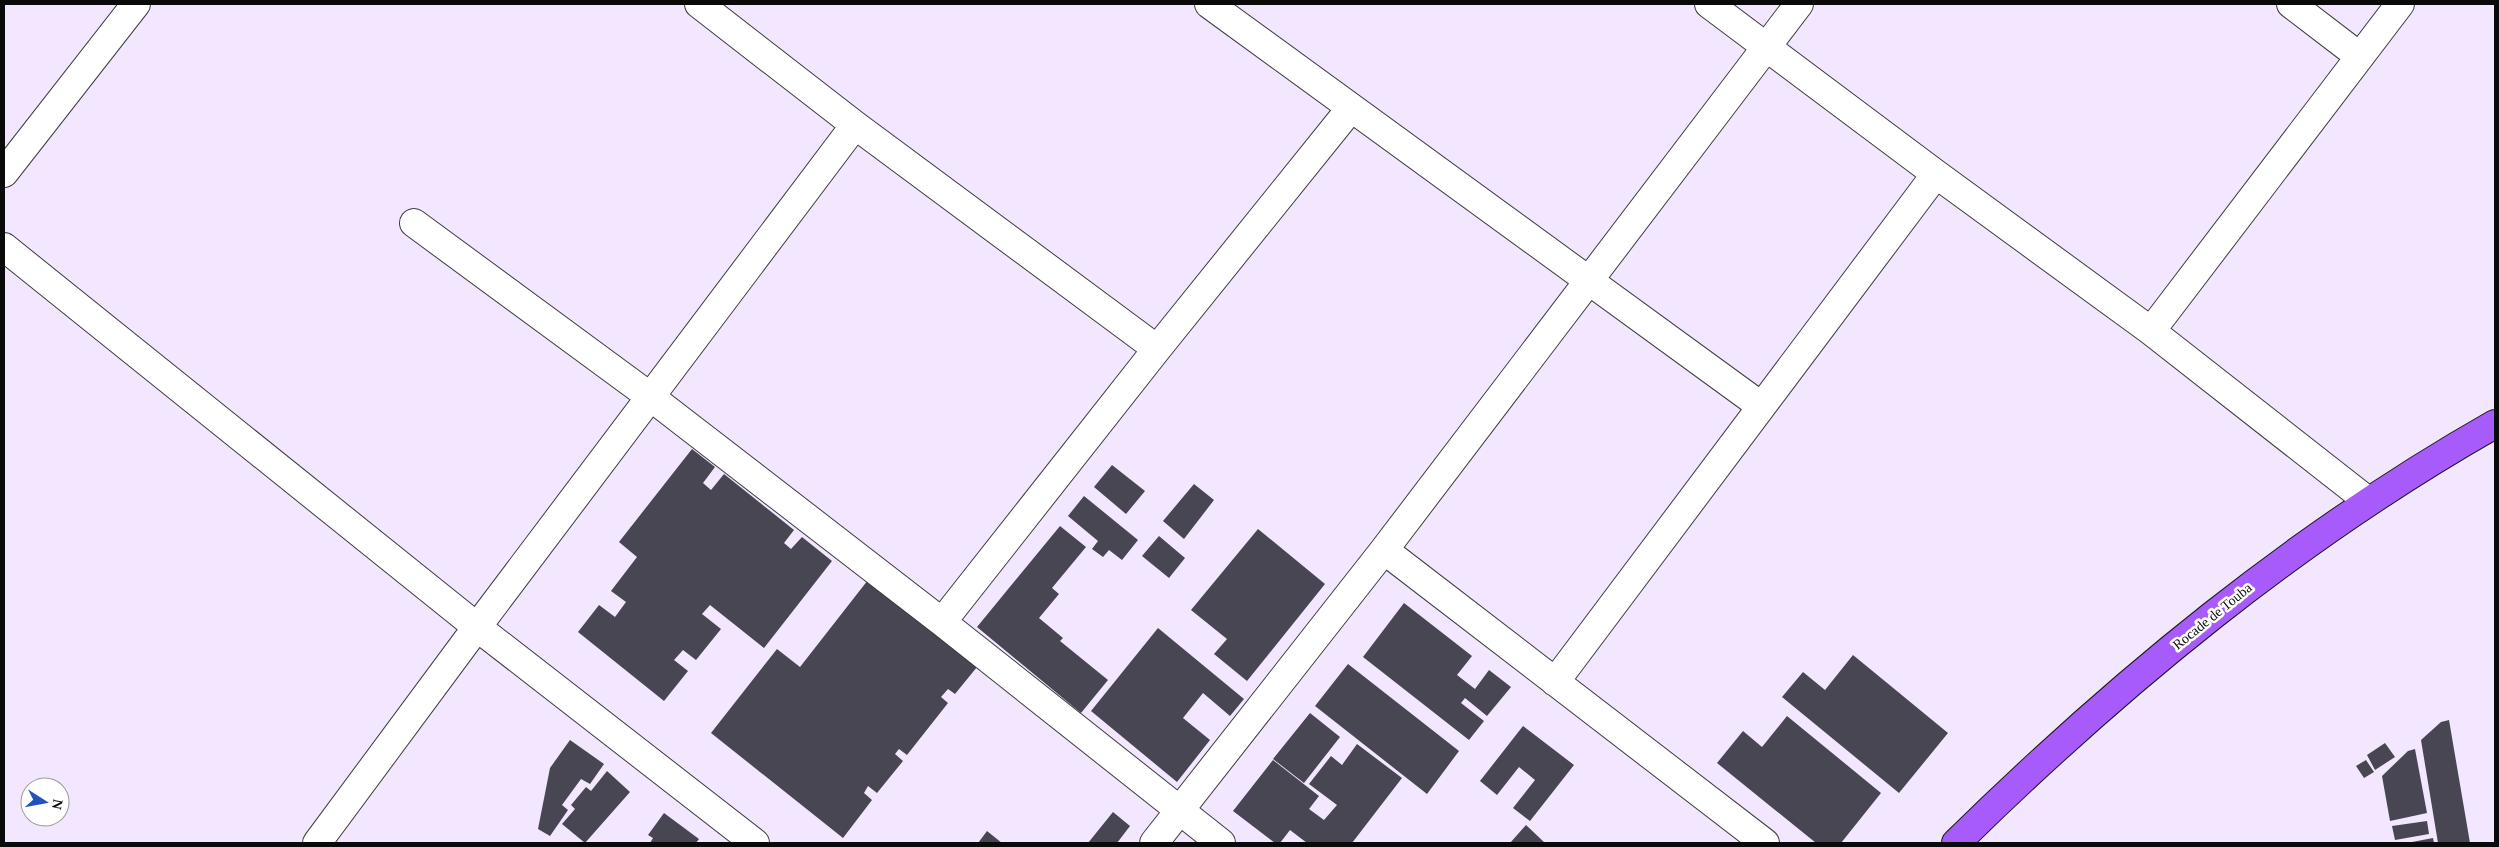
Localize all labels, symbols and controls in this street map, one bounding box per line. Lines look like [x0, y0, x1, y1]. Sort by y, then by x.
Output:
street label: Rocade de Touba [2170, 580, 2255, 653]
north arrow [20, 777, 70, 827]
text: N [49, 798, 66, 811]

